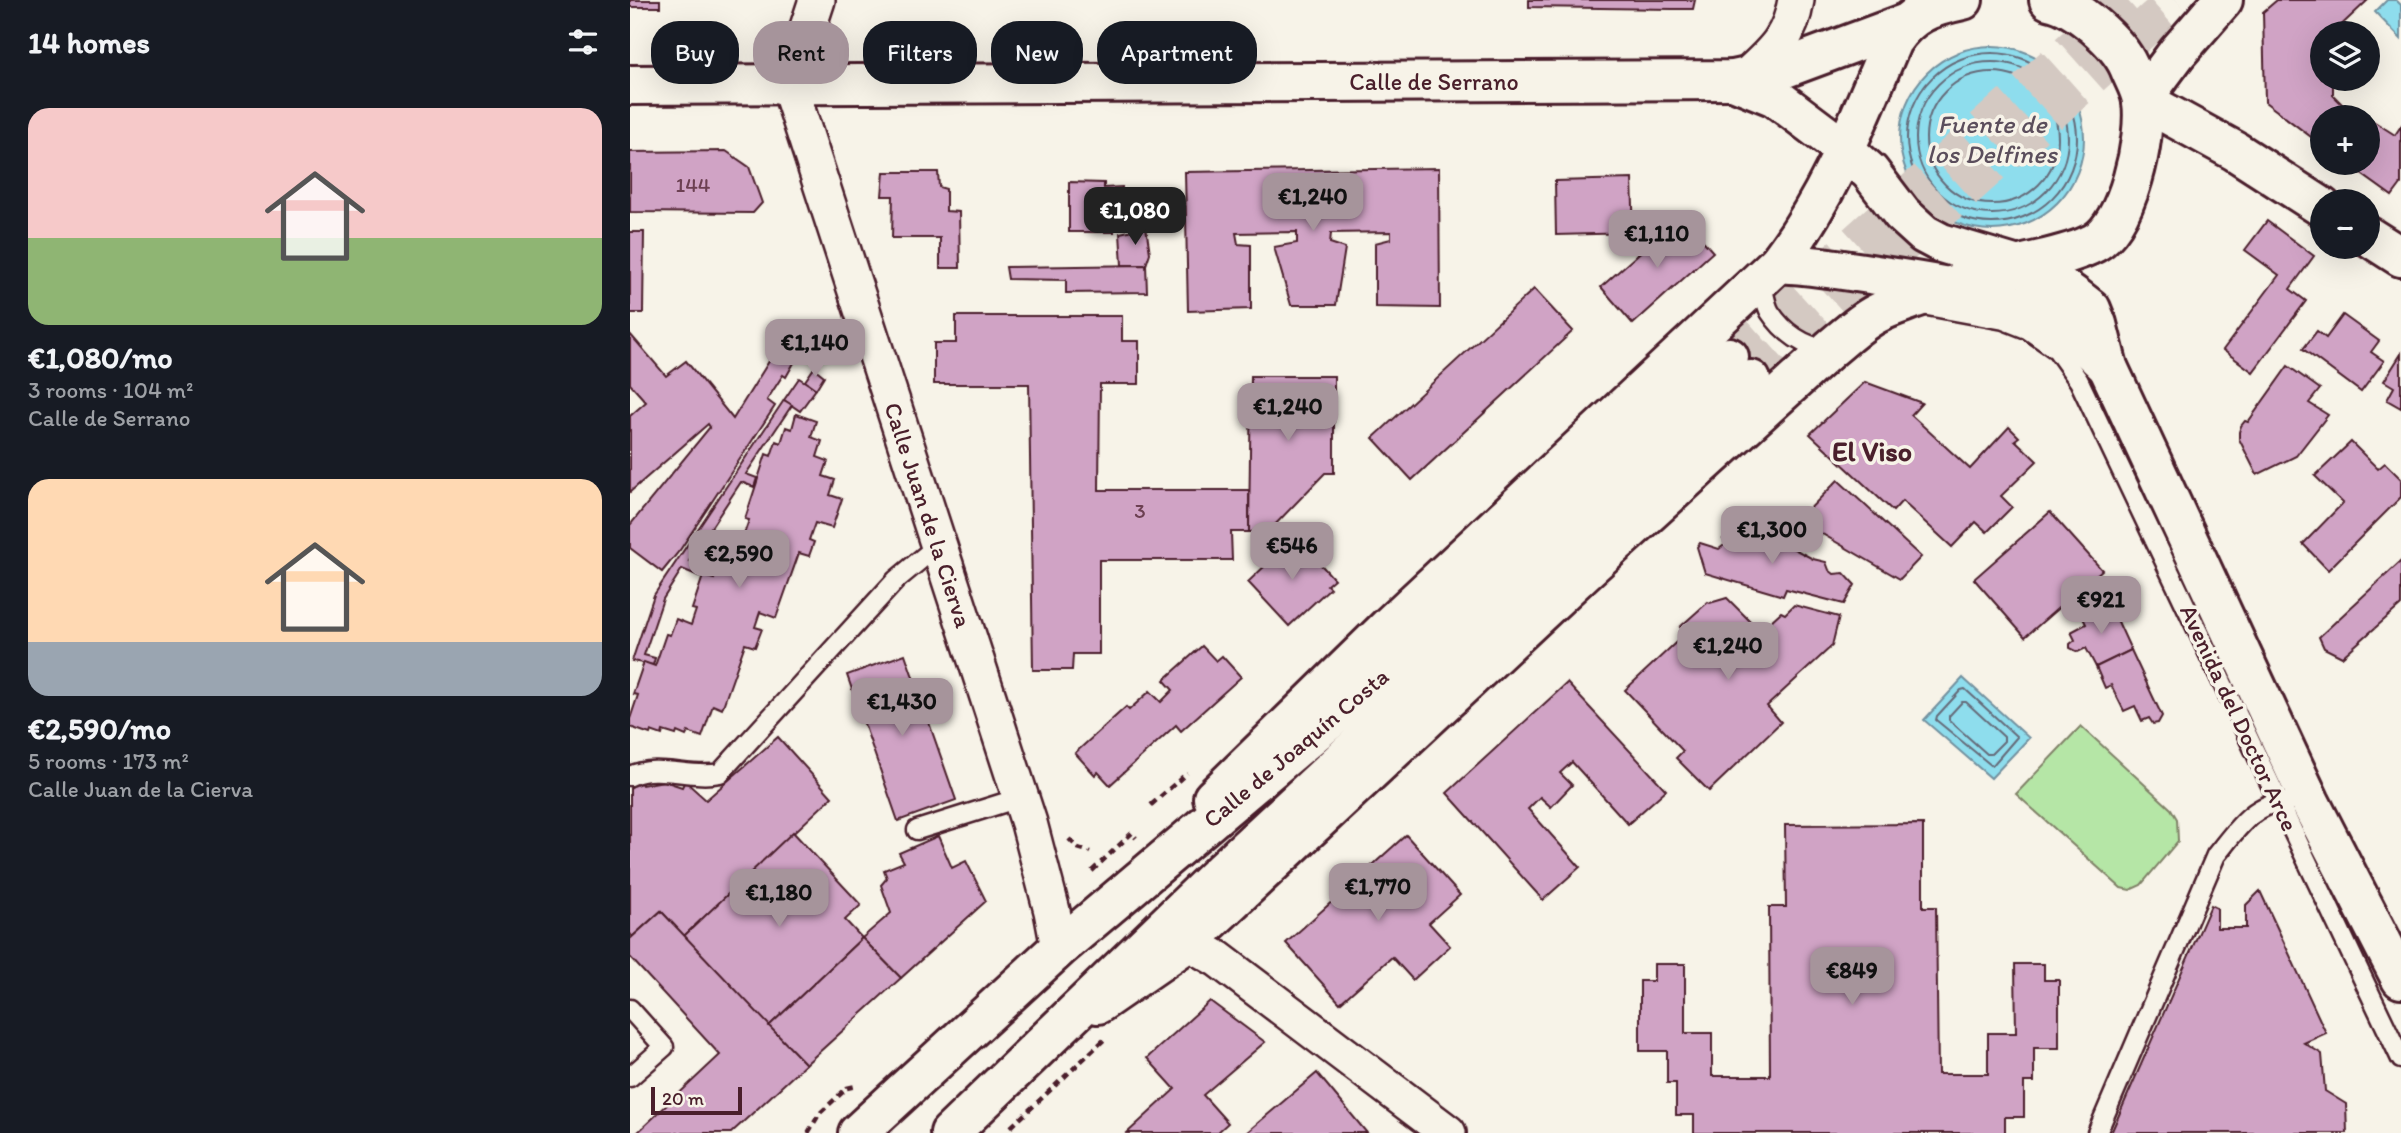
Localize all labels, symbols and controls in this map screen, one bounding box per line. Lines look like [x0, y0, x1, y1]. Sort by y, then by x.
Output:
chip: Buy [651, 21, 739, 84]
chip: Rent [753, 21, 849, 84]
chip: Filters [863, 21, 977, 84]
chip: New [991, 21, 1083, 84]
chip: Apartment [1097, 21, 1257, 84]
map controls [2310, 21, 2380, 259]
button: layers [2310, 21, 2380, 91]
icon: filters [564, 23, 602, 61]
text: 14 homes [28, 24, 150, 61]
street label: Calle de Serrano [1349, 67, 1519, 96]
button: + [2310, 105, 2380, 175]
water label: Fuente de los Delfines [1927, 108, 2059, 170]
icon: home [252, 153, 378, 279]
house number: 144 [676, 172, 711, 197]
pin: €1,240 [1256, 174, 1370, 233]
text: €1,240 [1278, 182, 1348, 210]
pin: €1,080 [1078, 188, 1192, 247]
button: − [2310, 189, 2380, 259]
text: €1,080 [1100, 196, 1170, 224]
pin: €1,110 [1600, 210, 1714, 270]
text: €1,110 [1625, 219, 1689, 247]
pin: €1,140 [758, 320, 872, 379]
text: €1,140 [781, 328, 849, 356]
text: €1,080/mo [28, 339, 173, 376]
text: 3 rooms · 104 m² [28, 376, 193, 404]
pin: €1,240 [1231, 384, 1345, 443]
text: €1,240 [1253, 392, 1323, 420]
street label: Calle Juan de la Cierva [878, 399, 979, 632]
text: Calle de Serrano [28, 404, 190, 432]
district label: El Viso [1832, 434, 1912, 468]
house number: 3 [1134, 498, 1146, 523]
pin: €1,300 [1715, 506, 1829, 566]
text: €1,300 [1737, 515, 1807, 543]
pin: €546 [1251, 522, 1333, 582]
icon: home [252, 524, 378, 650]
pin: €2,590 [682, 530, 796, 590]
text: €546 [1266, 531, 1318, 559]
text: €2,590 [705, 539, 773, 567]
pin: €921 [2060, 576, 2142, 636]
text: €921 [2077, 585, 2125, 613]
street label: Avenida del Doctor Arce [2174, 600, 2305, 836]
pin: €1,240 [1671, 622, 1785, 682]
text: €1,240 [1693, 631, 1763, 659]
street label: Calle de Joaquín Costa [1197, 661, 1394, 834]
pin: €1,430 [845, 678, 959, 738]
text: €1,430 [867, 687, 937, 715]
text: €2,590/mo [28, 710, 171, 747]
text: 5 rooms · 173 m² [28, 747, 189, 775]
text: Calle Juan de la Cierva [28, 775, 253, 803]
pin: €1,770 [1321, 864, 1435, 923]
pin: €1,180 [722, 870, 836, 929]
text: €1,770 [1345, 872, 1411, 900]
text: €1,180 [746, 878, 812, 906]
pin: €849 [1811, 948, 1893, 1007]
text: €849 [1826, 956, 1878, 984]
scale bar [651, 1084, 742, 1116]
text: 20 m [662, 1087, 704, 1110]

